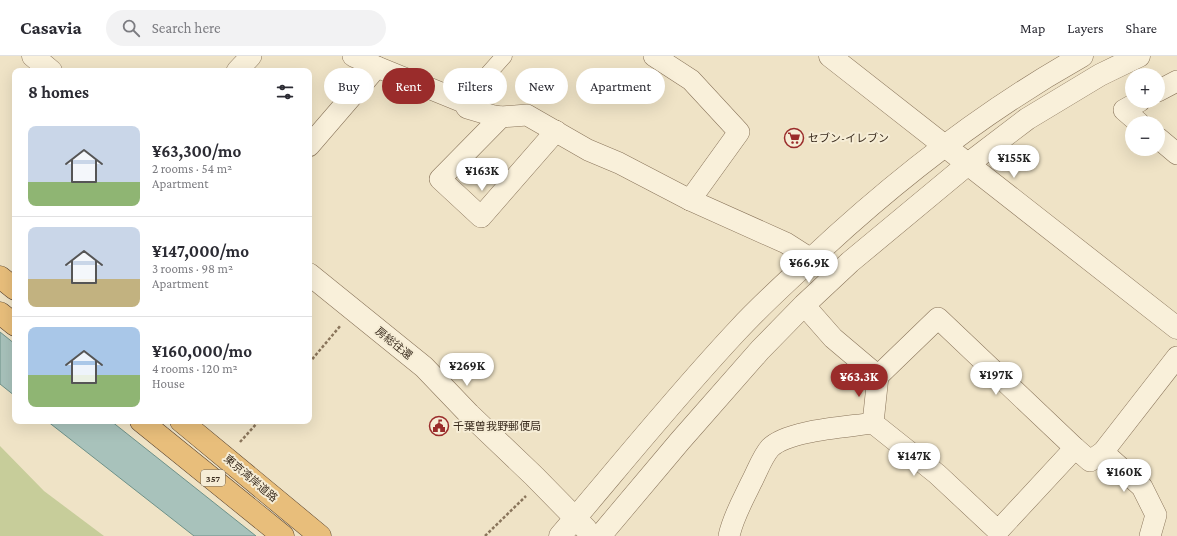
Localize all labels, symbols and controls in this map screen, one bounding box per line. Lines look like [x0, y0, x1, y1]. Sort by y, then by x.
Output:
search box [106, 10, 386, 46]
text: Casavia [20, 17, 82, 38]
icon: search [120, 17, 142, 39]
text: Search here [152, 20, 221, 36]
text: Map [1020, 20, 1045, 36]
text: Layers [1067, 20, 1104, 36]
text: Share [1126, 20, 1157, 36]
chip: Buy [324, 68, 374, 104]
chip: Rent [382, 68, 435, 104]
chip: Filters [443, 68, 507, 104]
chip: New [515, 68, 568, 104]
chip: Apartment [576, 68, 665, 104]
map controls [1125, 68, 1165, 156]
button: + [1125, 68, 1165, 108]
icon: filters [274, 81, 296, 103]
text: 8 homes [28, 83, 89, 102]
button: − [1125, 116, 1165, 156]
supermarket icon: セブン-イレブン [783, 127, 805, 149]
place label: セブン-イレブン [808, 132, 889, 144]
icon: home [60, 142, 108, 190]
text: ¥63,300/mo [152, 142, 241, 161]
pin: ¥155K [986, 145, 1042, 179]
text: ¥155K [997, 150, 1031, 165]
pin: ¥163K [454, 158, 510, 192]
text: 2 rooms · 54 m² [152, 161, 232, 176]
text: ¥163K [465, 163, 499, 178]
text: Apartment [152, 176, 209, 191]
text: ¥147,000/mo [152, 242, 249, 261]
icon: home [60, 243, 108, 291]
pin: ¥66.9K [776, 250, 842, 284]
text: ¥66.9K [789, 255, 829, 270]
text: 3 rooms · 98 m² [152, 261, 233, 276]
text: Apartment [152, 276, 209, 291]
street label: 房総往還 [373, 324, 415, 362]
text: ¥160,000/mo [152, 342, 252, 361]
icon: home [60, 343, 108, 391]
pin: ¥269K [439, 353, 495, 387]
text: ¥269K [449, 358, 485, 373]
text: 4 rooms · 120 m² [152, 361, 238, 376]
pin: ¥197K [968, 362, 1024, 396]
pin: ¥63.3K [826, 364, 892, 398]
text: ¥197K [979, 367, 1013, 382]
text: ¥63.3K [840, 369, 878, 384]
text: House [152, 376, 185, 391]
public building icon: 千葉曽我野郵便局 [428, 415, 450, 437]
place label: 千葉曽我野郵便局 [453, 420, 541, 432]
pin: ¥147K [886, 443, 942, 477]
text: ¥147K [897, 448, 931, 463]
street label: 東京湾岸道路 [222, 452, 280, 504]
pin: ¥160K [1096, 459, 1152, 493]
text: ¥160K [1106, 464, 1142, 479]
road number: 357 [201, 470, 225, 486]

